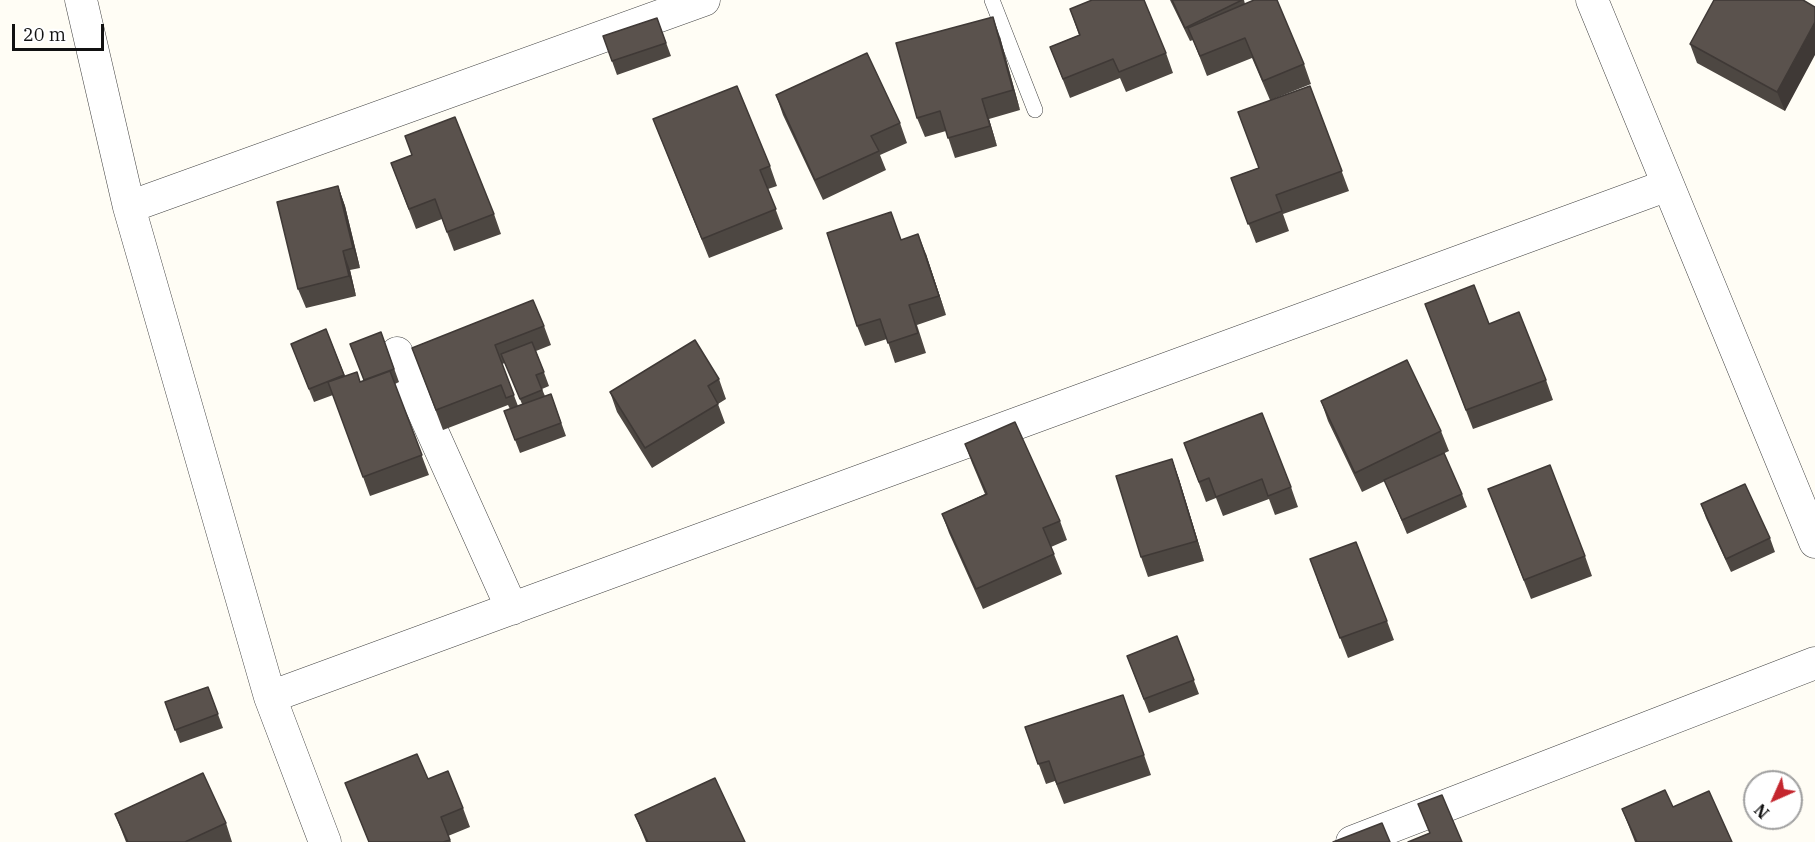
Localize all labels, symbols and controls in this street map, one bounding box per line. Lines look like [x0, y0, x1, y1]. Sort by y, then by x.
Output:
scale bar [15, 12, 106, 50]
text: 20 m [23, 23, 66, 46]
north arrow [1743, 770, 1803, 830]
text: N [1750, 800, 1773, 823]

